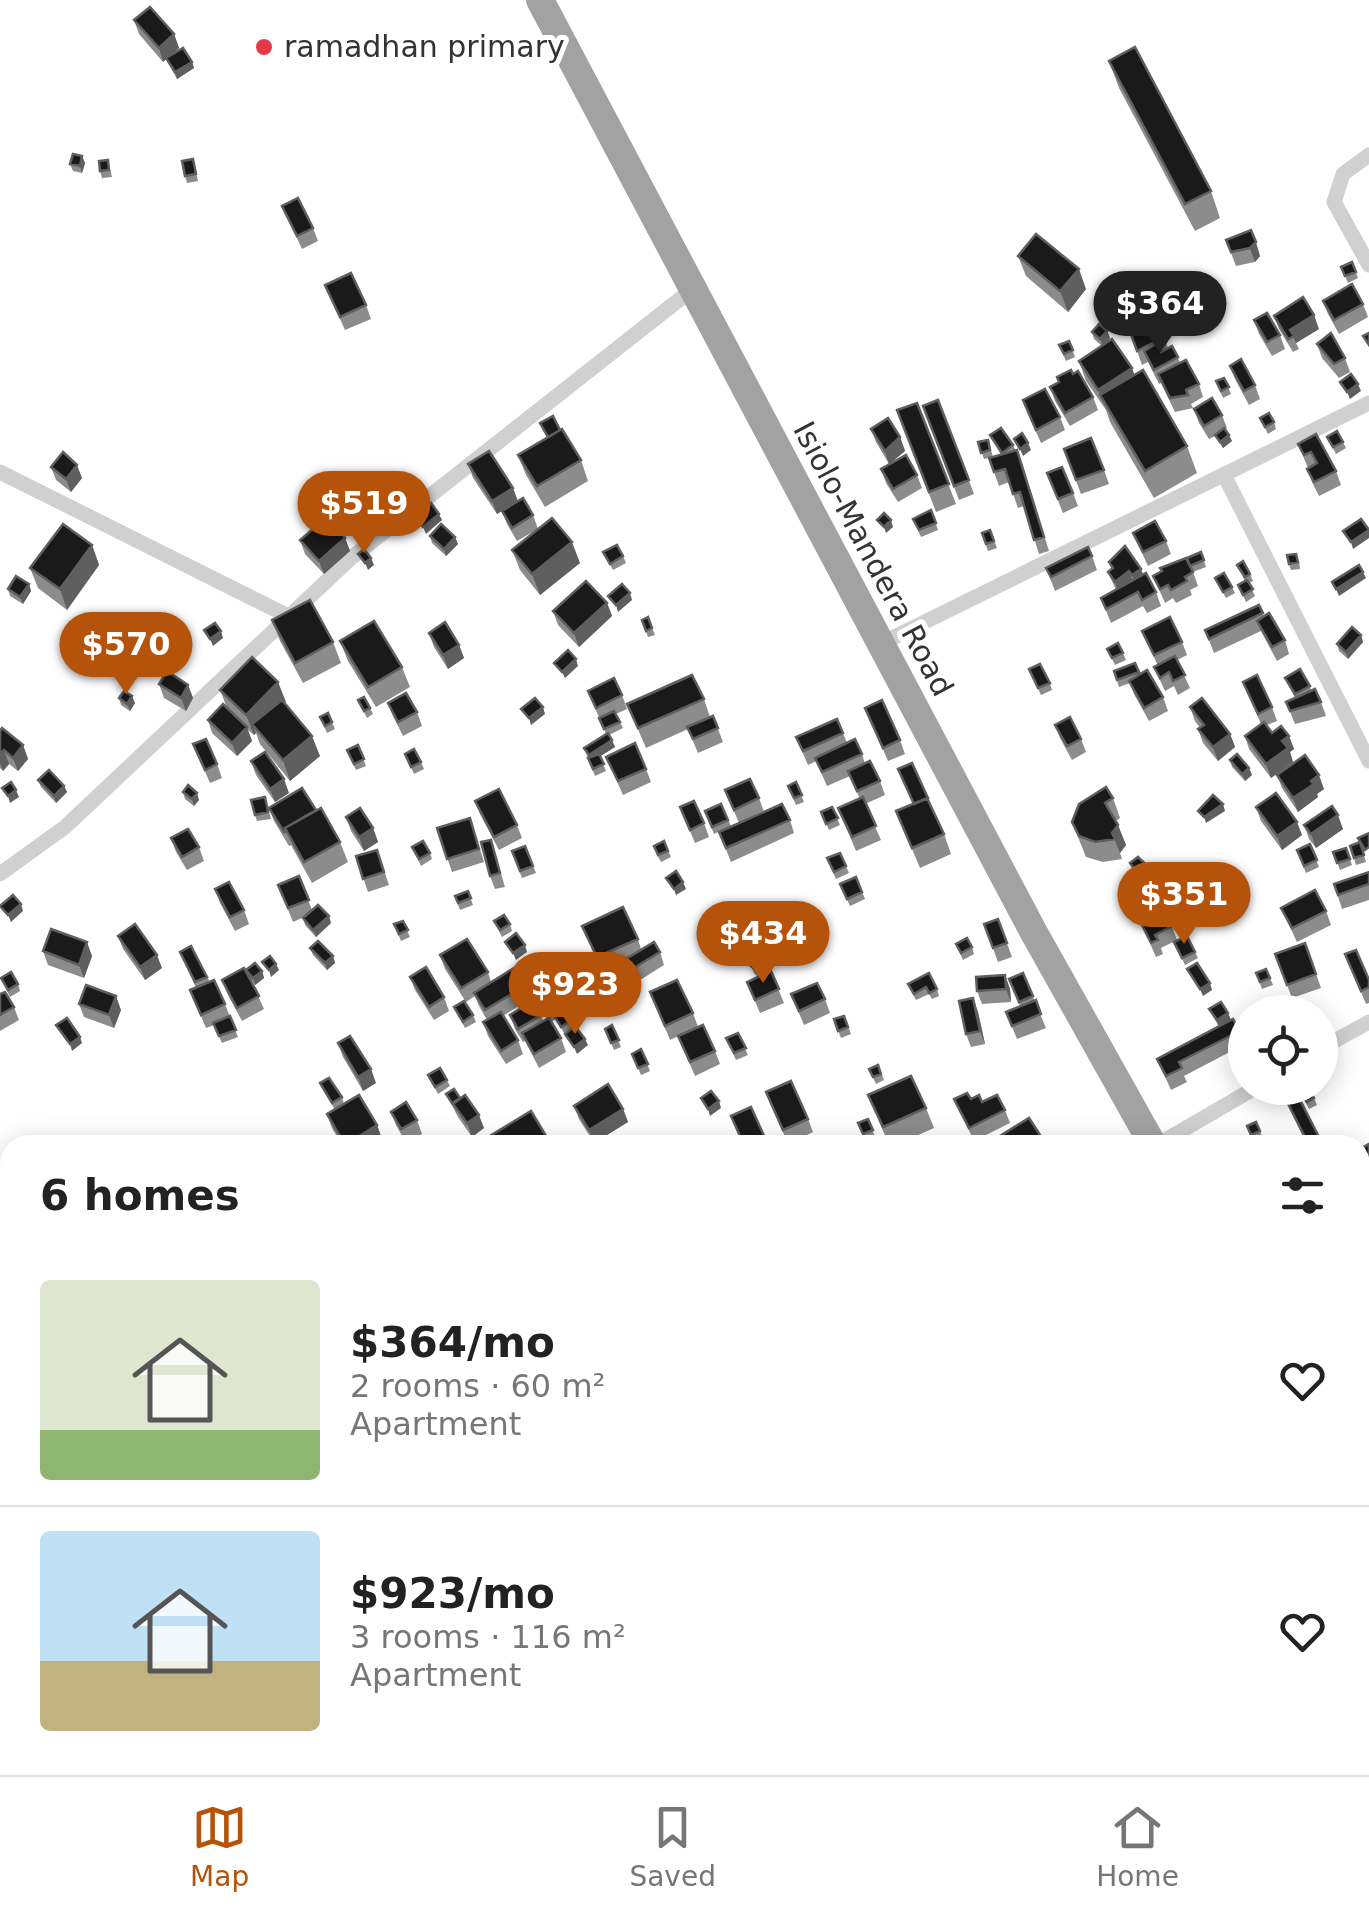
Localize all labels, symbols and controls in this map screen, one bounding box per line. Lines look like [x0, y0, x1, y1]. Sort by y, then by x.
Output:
place label: ramadhan primary [284, 29, 565, 64]
marker: ramadhan primary [253, 36, 275, 58]
pin: $364 [1101, 271, 1219, 356]
text: $364 [1115, 284, 1205, 322]
street label: Isiolo-Mandera Road [786, 416, 961, 702]
pin: $519 [305, 471, 423, 556]
text: $519 [319, 484, 409, 522]
pin: $570 [67, 612, 185, 697]
text: $570 [81, 625, 171, 663]
pin: $351 [1125, 862, 1243, 947]
text: $351 [1139, 875, 1229, 913]
pin: $434 [704, 901, 822, 986]
text: $434 [718, 914, 808, 952]
pin: $923 [516, 952, 634, 1037]
text: $923 [530, 965, 620, 1003]
map controls [1228, 995, 1338, 1105]
button: locate [1228, 995, 1338, 1105]
icon: filters [1275, 1168, 1330, 1223]
text: 6 homes [40, 1171, 240, 1220]
text: $364/mo [350, 1318, 555, 1367]
icon: home [120, 1320, 240, 1440]
icon: heart [1275, 1353, 1330, 1408]
text: 2 rooms · 60 m² [350, 1367, 605, 1405]
text: Apartment [350, 1405, 521, 1443]
text: $923/mo [350, 1569, 555, 1618]
icon: home [120, 1571, 240, 1691]
icon: heart [1275, 1604, 1330, 1659]
text: 3 rooms · 116 m² [350, 1618, 626, 1656]
text: Apartment [350, 1656, 521, 1694]
tab: Map [190, 1800, 249, 1893]
tab: Saved [629, 1800, 716, 1893]
tab: Home [1096, 1800, 1179, 1893]

